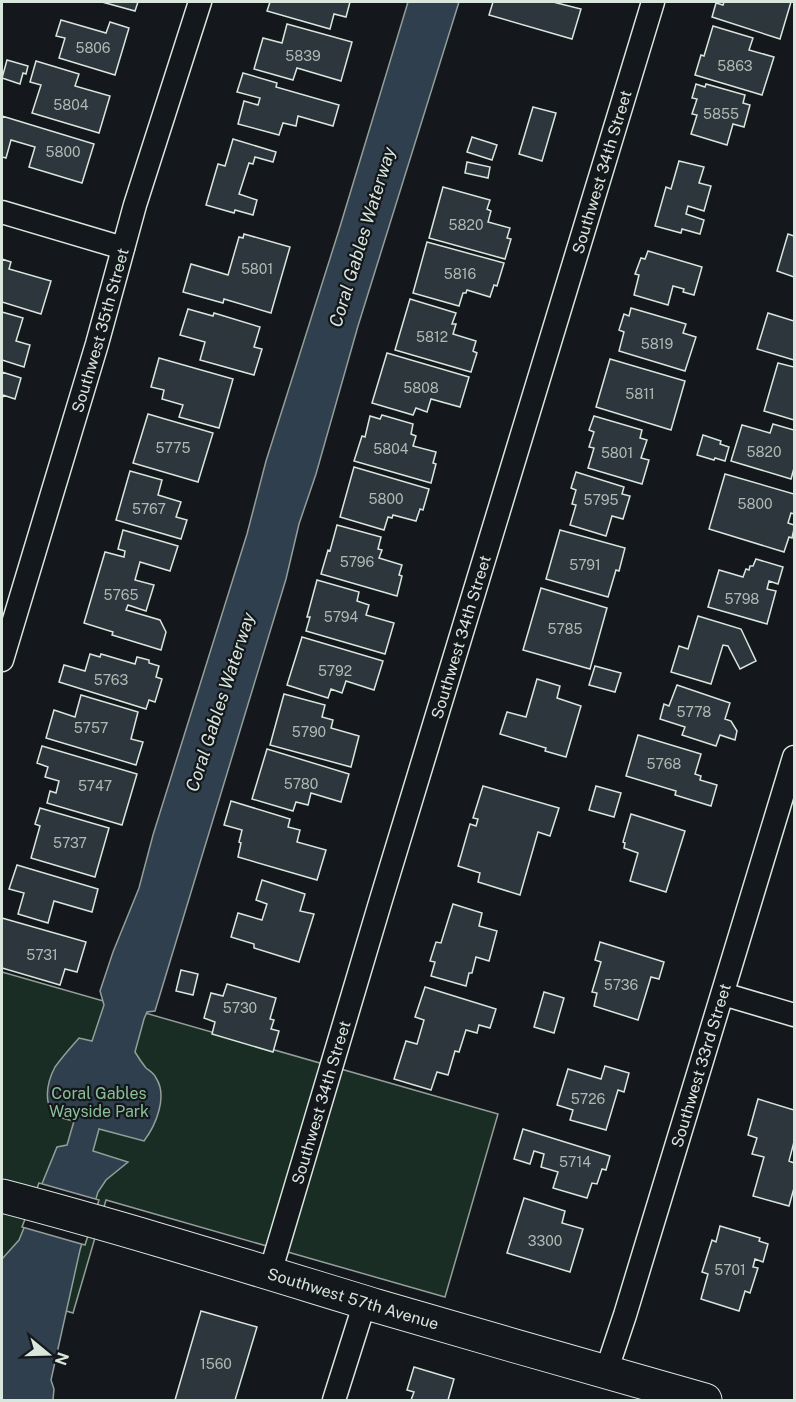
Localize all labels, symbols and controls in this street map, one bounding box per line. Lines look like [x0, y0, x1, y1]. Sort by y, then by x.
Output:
house number: 5806 [75, 40, 111, 56]
house number: 5839 [285, 48, 321, 64]
house number: 5863 [717, 58, 753, 74]
street label: Southwest 34th Street [568, 88, 635, 256]
house number: 5804 [53, 97, 89, 113]
house number: 5855 [703, 106, 739, 122]
house number: 5800 [46, 144, 80, 160]
water label: Coral Gables Waterway [325, 144, 400, 330]
house number: 5820 [449, 217, 483, 233]
street label: Southwest 35th Street [67, 246, 132, 415]
house number: 5801 [241, 261, 273, 277]
house number: 5816 [444, 266, 477, 282]
house number: 5812 [416, 329, 448, 345]
house number: 5819 [641, 336, 673, 352]
house number: 5808 [403, 380, 439, 396]
house number: 5811 [625, 386, 655, 402]
house number: 5775 [156, 440, 190, 456]
house number: 5804 [373, 441, 409, 457]
house number: 5820 [747, 444, 781, 460]
house number: 5801 [601, 445, 633, 461]
house number: 5800 [369, 491, 403, 507]
house number: 5795 [584, 492, 618, 508]
house number: 5800 [738, 496, 772, 512]
house number: 5767 [132, 501, 166, 517]
street label: Southwest 34th Street [427, 553, 494, 721]
house number: 5796 [340, 554, 375, 570]
house number: 5791 [569, 557, 601, 573]
house number: 5765 [104, 587, 138, 603]
house number: 5798 [725, 591, 759, 607]
water label: Coral Gables Waterway [181, 609, 259, 794]
house number: 5794 [324, 609, 359, 625]
house number: 5785 [547, 621, 583, 637]
house number: 5792 [318, 663, 352, 679]
house number: 5763 [94, 672, 128, 688]
house number: 5778 [677, 704, 711, 720]
house number: 5757 [74, 720, 108, 736]
house number: 5790 [292, 724, 326, 740]
house number: 5768 [647, 756, 681, 772]
house number: 5780 [284, 776, 318, 792]
house number: 5747 [78, 778, 112, 794]
house number: 5737 [53, 835, 87, 851]
house number: 5731 [26, 947, 58, 963]
house number: 5736 [604, 977, 639, 993]
street label: Southwest 33rd Street [667, 981, 734, 1149]
house number: 5730 [223, 1000, 257, 1016]
street label: Southwest 34th Street [287, 1018, 354, 1187]
park label: Coral Gables Wayside Park [49, 1084, 149, 1121]
house number: 5726 [571, 1091, 606, 1107]
house number: 5714 [559, 1154, 591, 1170]
house number: 3300 [528, 1233, 562, 1249]
house number: 5701 [714, 1262, 746, 1278]
street label: Southwest 57th Avenue [265, 1264, 441, 1333]
north arrow [18, 1324, 78, 1384]
text: N [51, 1350, 73, 1368]
house number: 1560 [200, 1356, 232, 1372]

